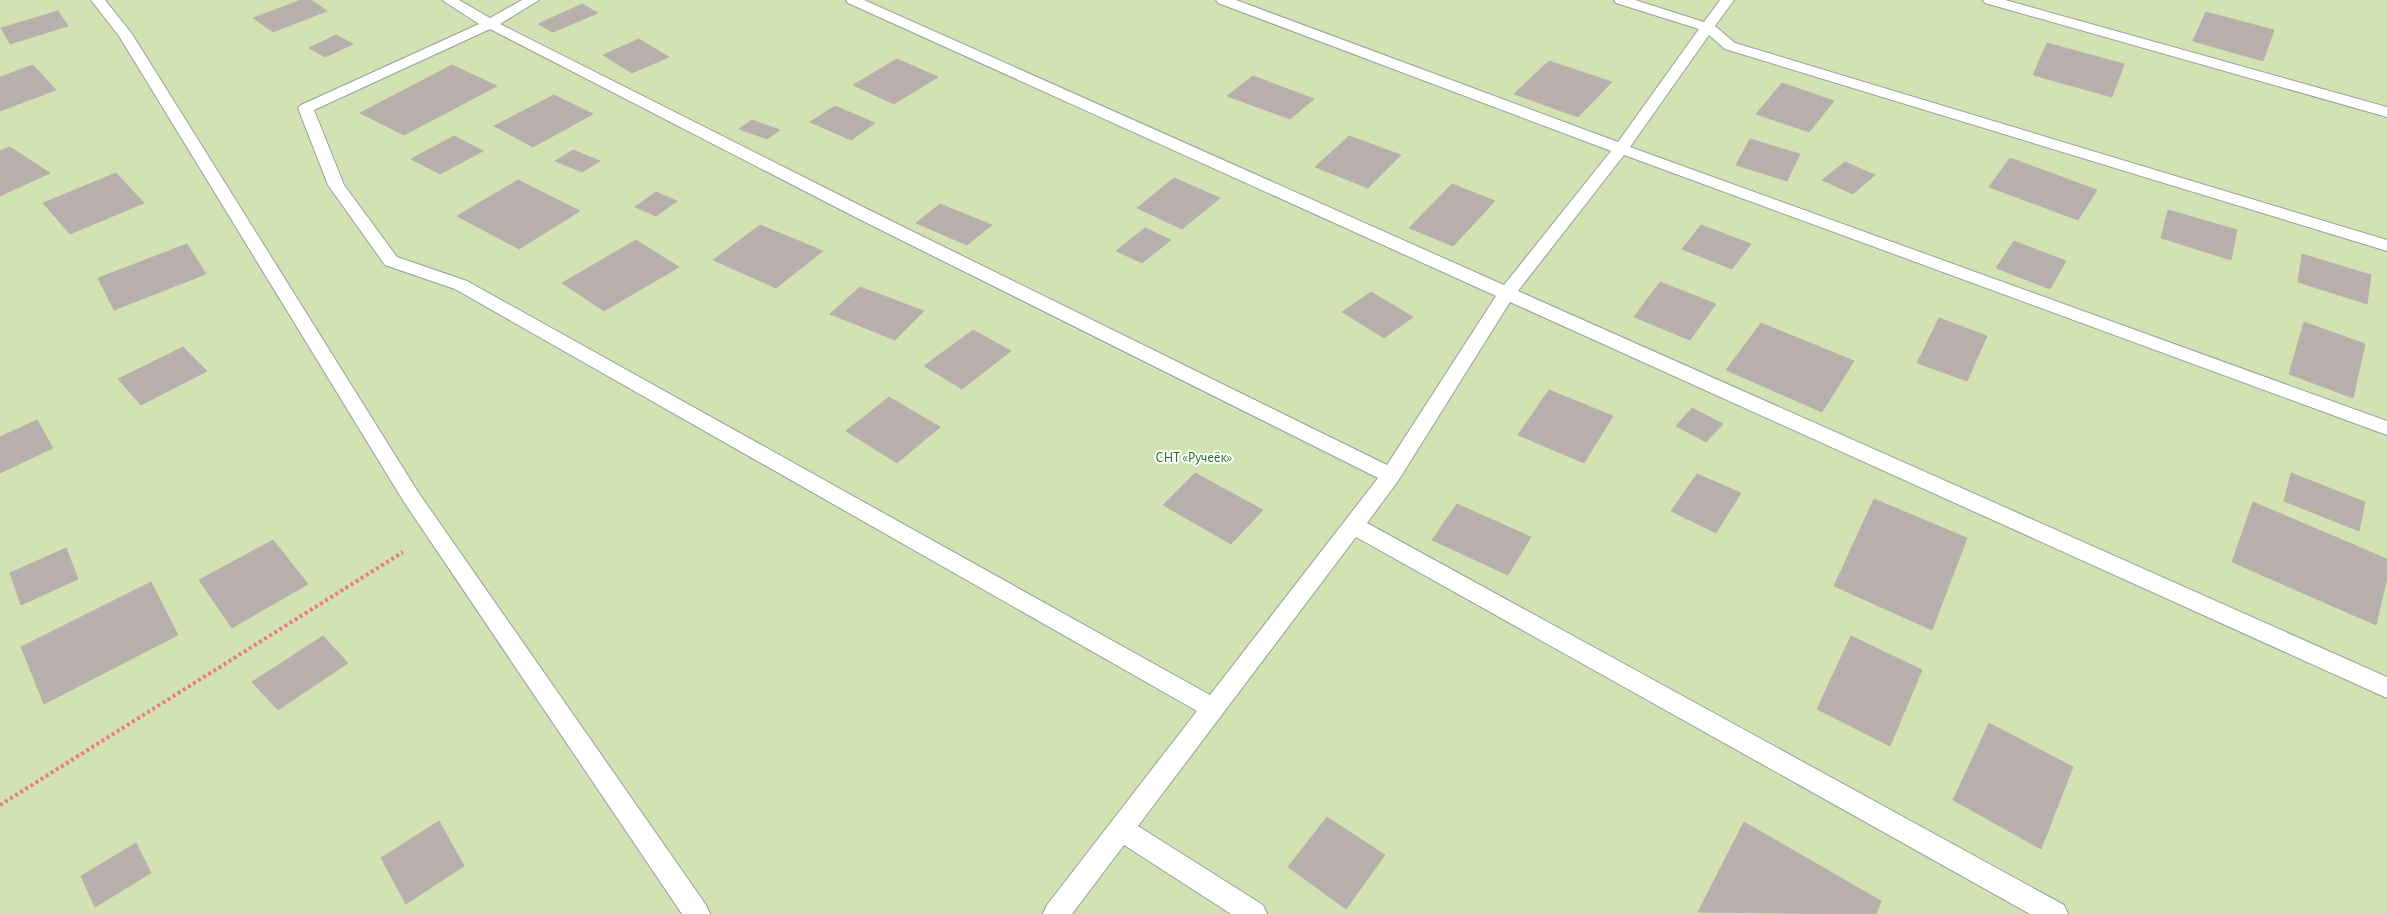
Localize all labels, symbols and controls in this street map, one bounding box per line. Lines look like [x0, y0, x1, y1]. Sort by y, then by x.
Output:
park label: СНТ «Ручеёк» [1156, 451, 1232, 465]

